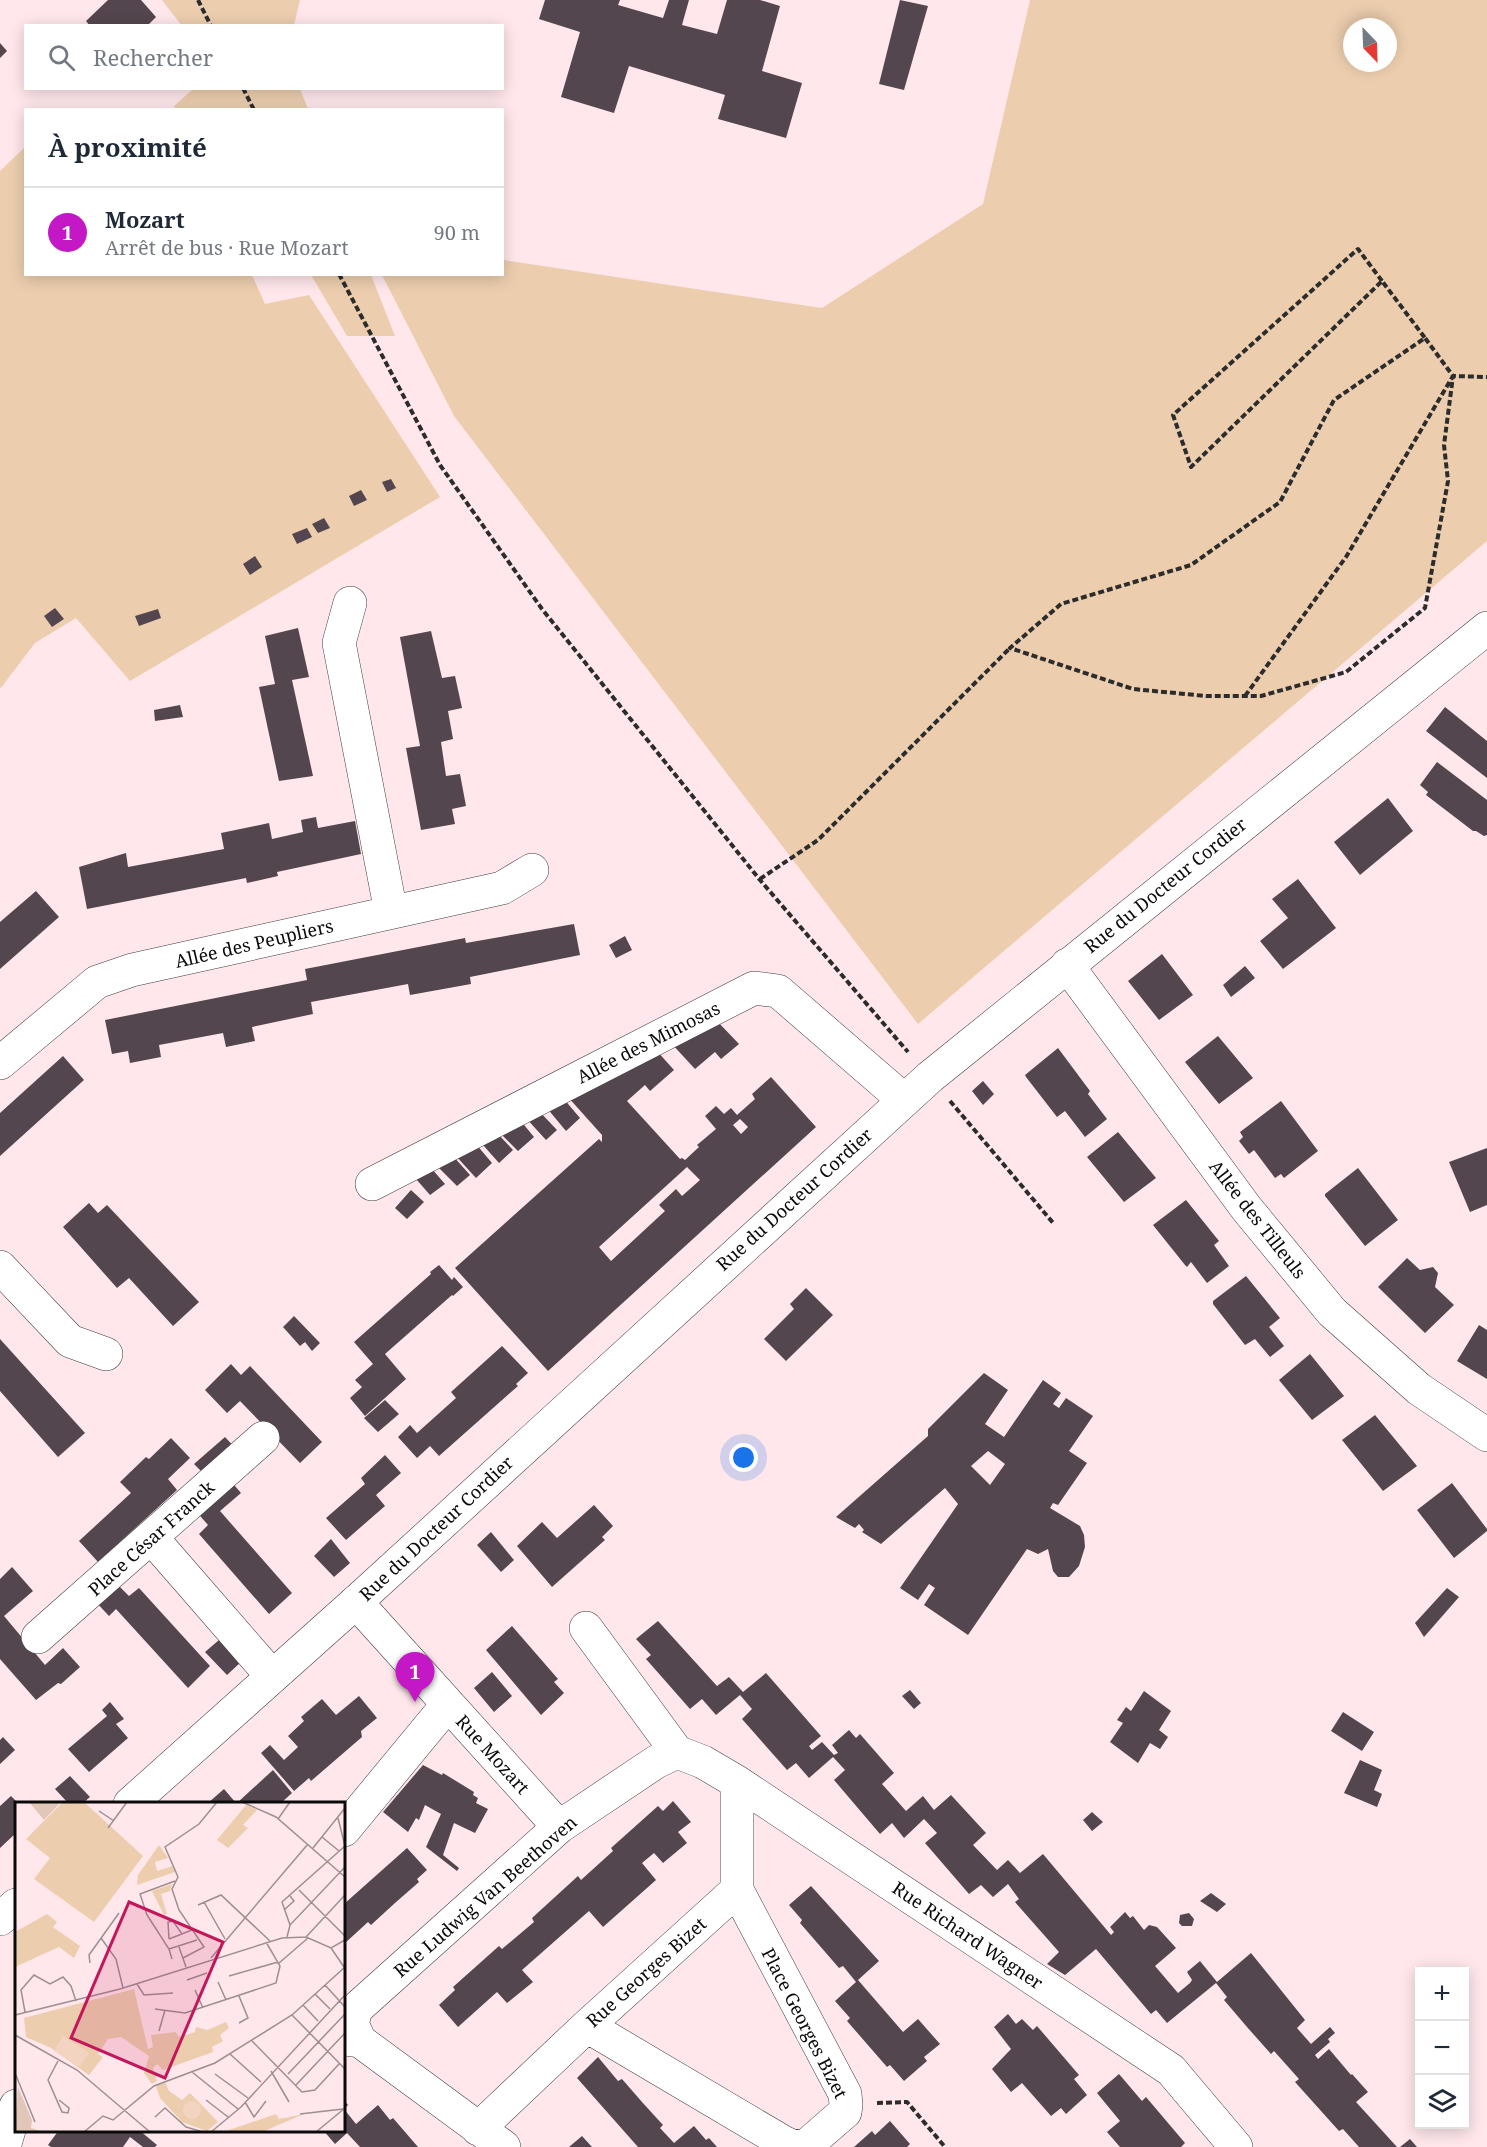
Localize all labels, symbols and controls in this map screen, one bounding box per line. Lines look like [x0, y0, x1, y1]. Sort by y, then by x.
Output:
north arrow [1343, 18, 1397, 72]
search box [24, 24, 504, 90]
icon: search [45, 41, 78, 74]
text: Rechercher [93, 42, 213, 72]
text: À proximité [48, 129, 207, 165]
text: Mozart [105, 204, 185, 234]
text: 1 [62, 219, 73, 246]
text: 90 m [434, 219, 480, 246]
text: Arrêt de bus · Rue Mozart [105, 234, 348, 261]
street label: Rue du Docteur Cordier [1079, 812, 1252, 958]
street label: Allée des Peupliers [172, 913, 336, 973]
street label: Allée des Mimosas [572, 996, 724, 1088]
street label: Rue du Docteur Cordier [711, 1122, 878, 1276]
street label: Allée des Tilleuls [1204, 1155, 1312, 1283]
your location [729, 1443, 758, 1472]
street label: Rue du Docteur Cordier [354, 1450, 519, 1606]
street label: Place César Franck [83, 1475, 219, 1601]
pin: 1 [396, 1652, 434, 1702]
street label: Rue Mozart [451, 1709, 535, 1799]
inset map [15, 1802, 345, 2132]
street label: Rue Ludwig Van Beethoven [388, 1810, 582, 1982]
street label: Rue Richard Wagner [888, 1876, 1048, 1995]
street label: Rue Georges Bizet [581, 1912, 711, 2032]
street label: Place Georges Bizet [757, 1944, 853, 2102]
map controls [1415, 1967, 1469, 2129]
button: + [1415, 1967, 1469, 2021]
button: − [1415, 2021, 1469, 2075]
button: layers [1415, 2075, 1469, 2129]

